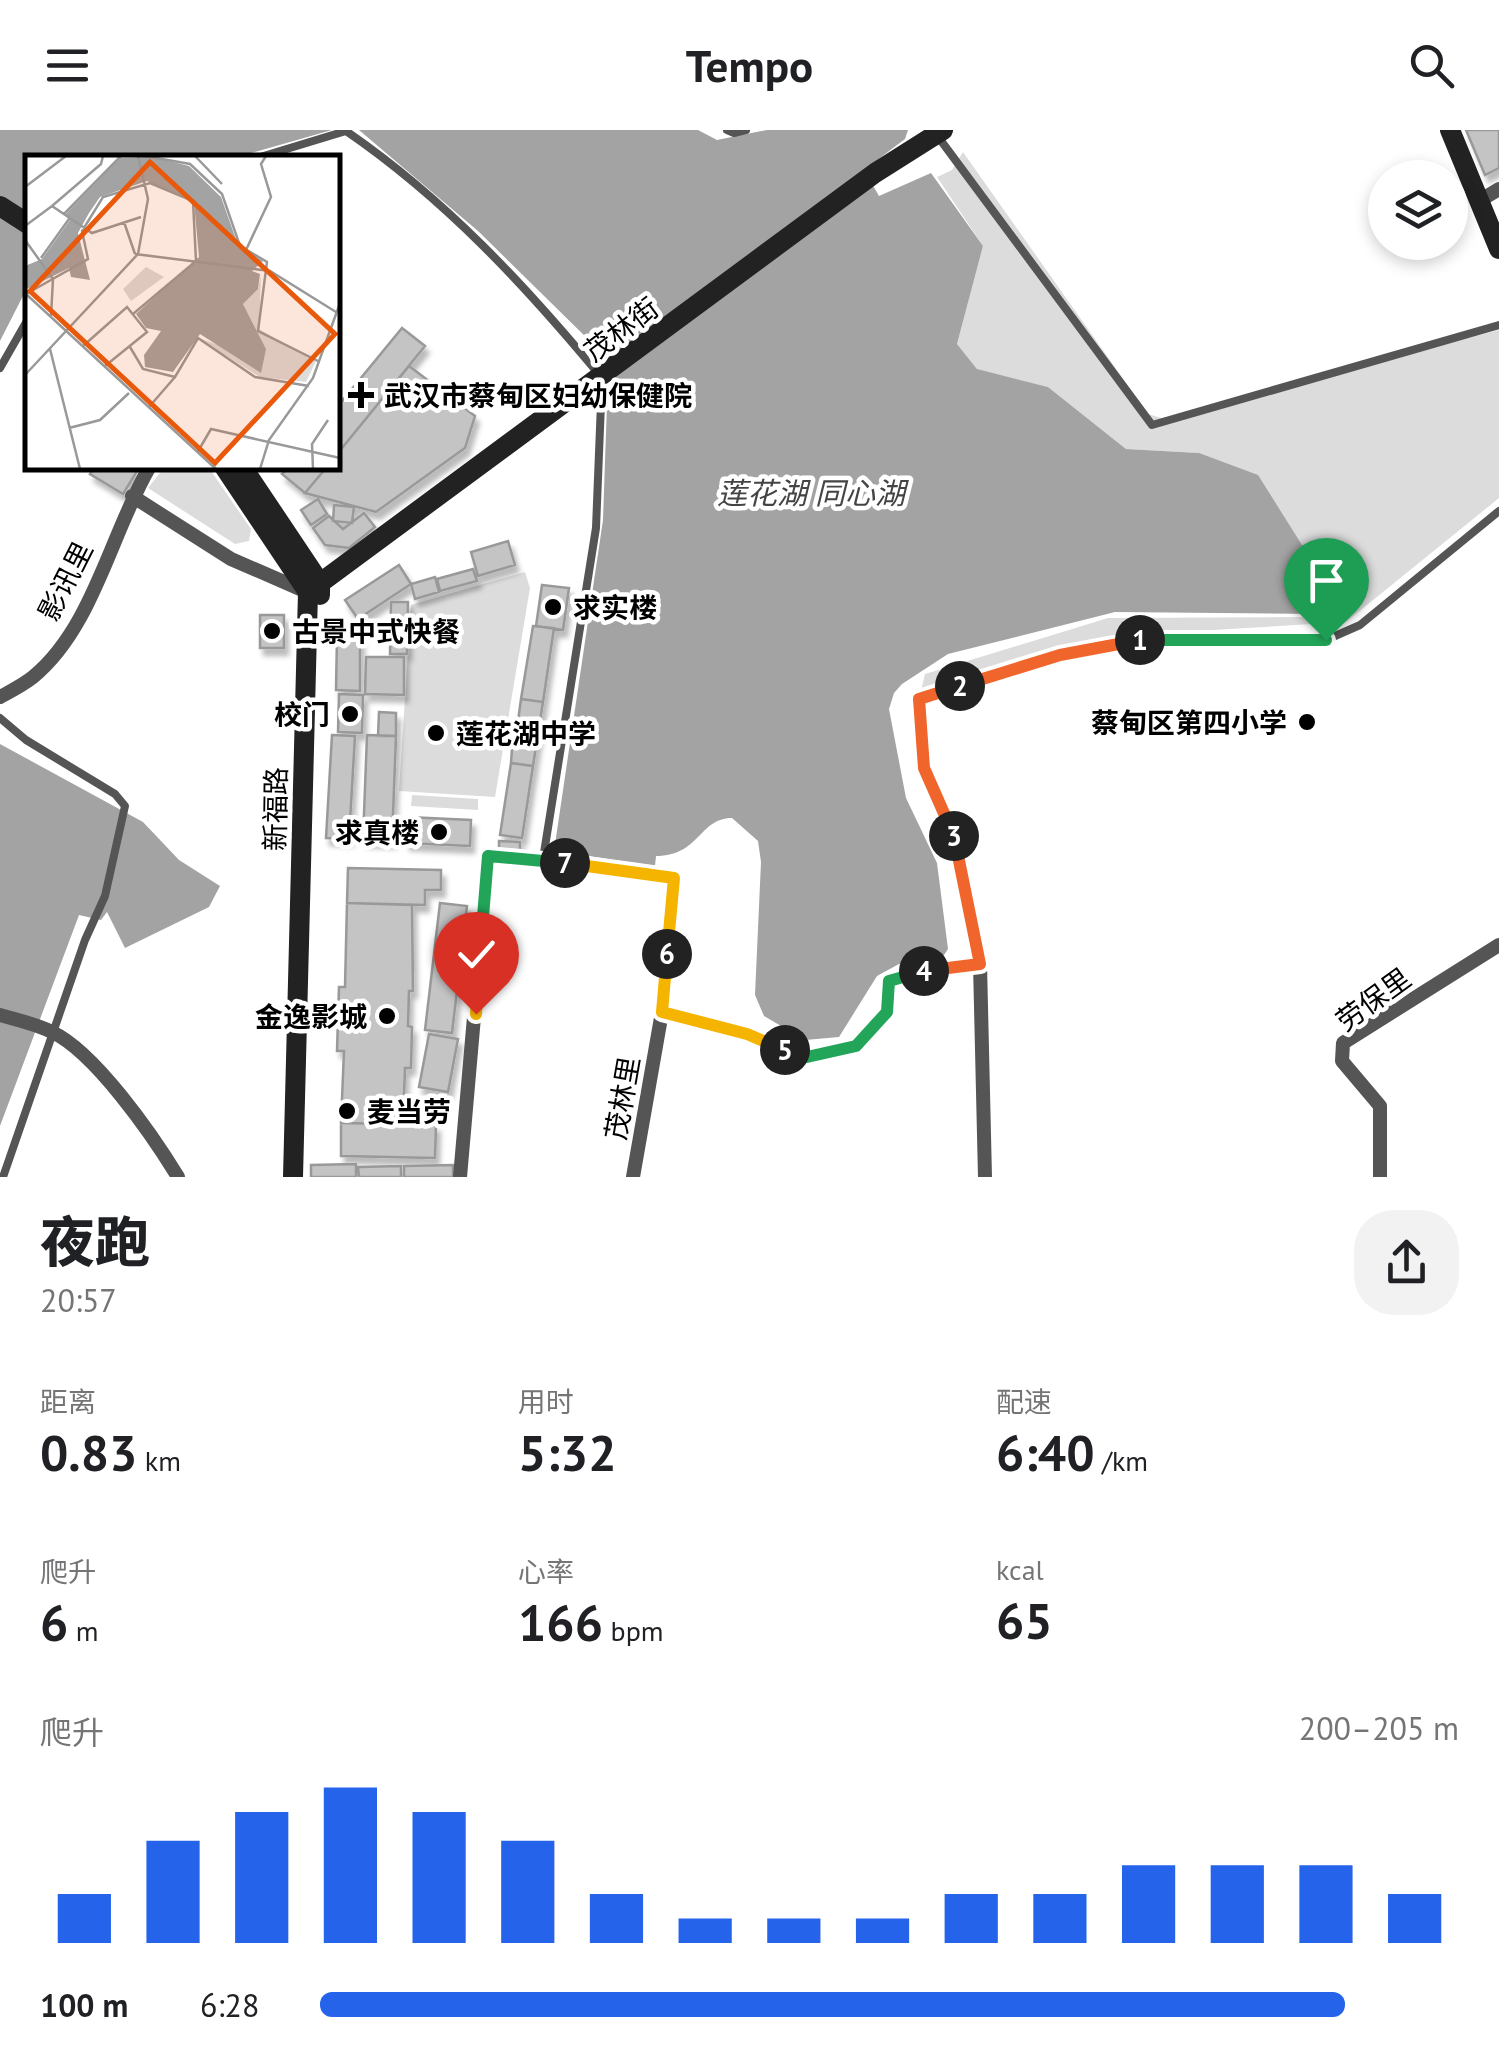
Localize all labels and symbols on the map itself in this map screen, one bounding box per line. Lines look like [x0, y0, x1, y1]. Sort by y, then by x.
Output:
inset map [25, 155, 340, 470]
street label: 茂林街 [576, 289, 666, 369]
place label: 武汉市蔡甸区妇幼保健院 [384, 377, 692, 414]
marker: 武汉市蔡甸区妇幼保健院 [348, 382, 374, 408]
water label: 莲花湖 同心湖 [717, 473, 909, 512]
street label: 影讯里 [29, 535, 101, 627]
pin [1284, 538, 1369, 641]
place label: 求实楼 [573, 589, 657, 626]
marker: 求实楼 [542, 596, 564, 618]
place label: 古景中式快餐 [292, 613, 460, 650]
pin: 1 [1115, 615, 1165, 665]
marker: 古景中式快餐 [261, 620, 283, 642]
pin: 2 [935, 661, 985, 711]
place label: 校门 [274, 696, 330, 733]
marker: 校门 [339, 703, 361, 725]
place label: 蔡甸区第四小学 [1091, 704, 1287, 741]
marker: 蔡甸区第四小学 [1296, 711, 1318, 733]
place label: 莲花湖中学 [456, 715, 596, 752]
marker: 莲花湖中学 [425, 722, 447, 744]
street label: 新福路 [256, 767, 294, 851]
pin: 3 [929, 811, 979, 861]
place label: 求真楼 [335, 814, 419, 851]
marker: 求真楼 [428, 821, 450, 843]
pin: 7 [540, 838, 590, 888]
pin [434, 912, 519, 1015]
pin: 6 [642, 929, 692, 979]
pin: 4 [899, 946, 949, 996]
street label: 劳保里 [1328, 959, 1418, 1039]
place label: 金逸影城 [255, 998, 367, 1035]
marker: 金逸影城 [376, 1005, 398, 1027]
pin: 5 [760, 1025, 810, 1075]
street label: 茂林里 [596, 1053, 648, 1143]
place label: 麦当劳 [367, 1093, 451, 1130]
marker: 麦当劳 [336, 1100, 358, 1122]

